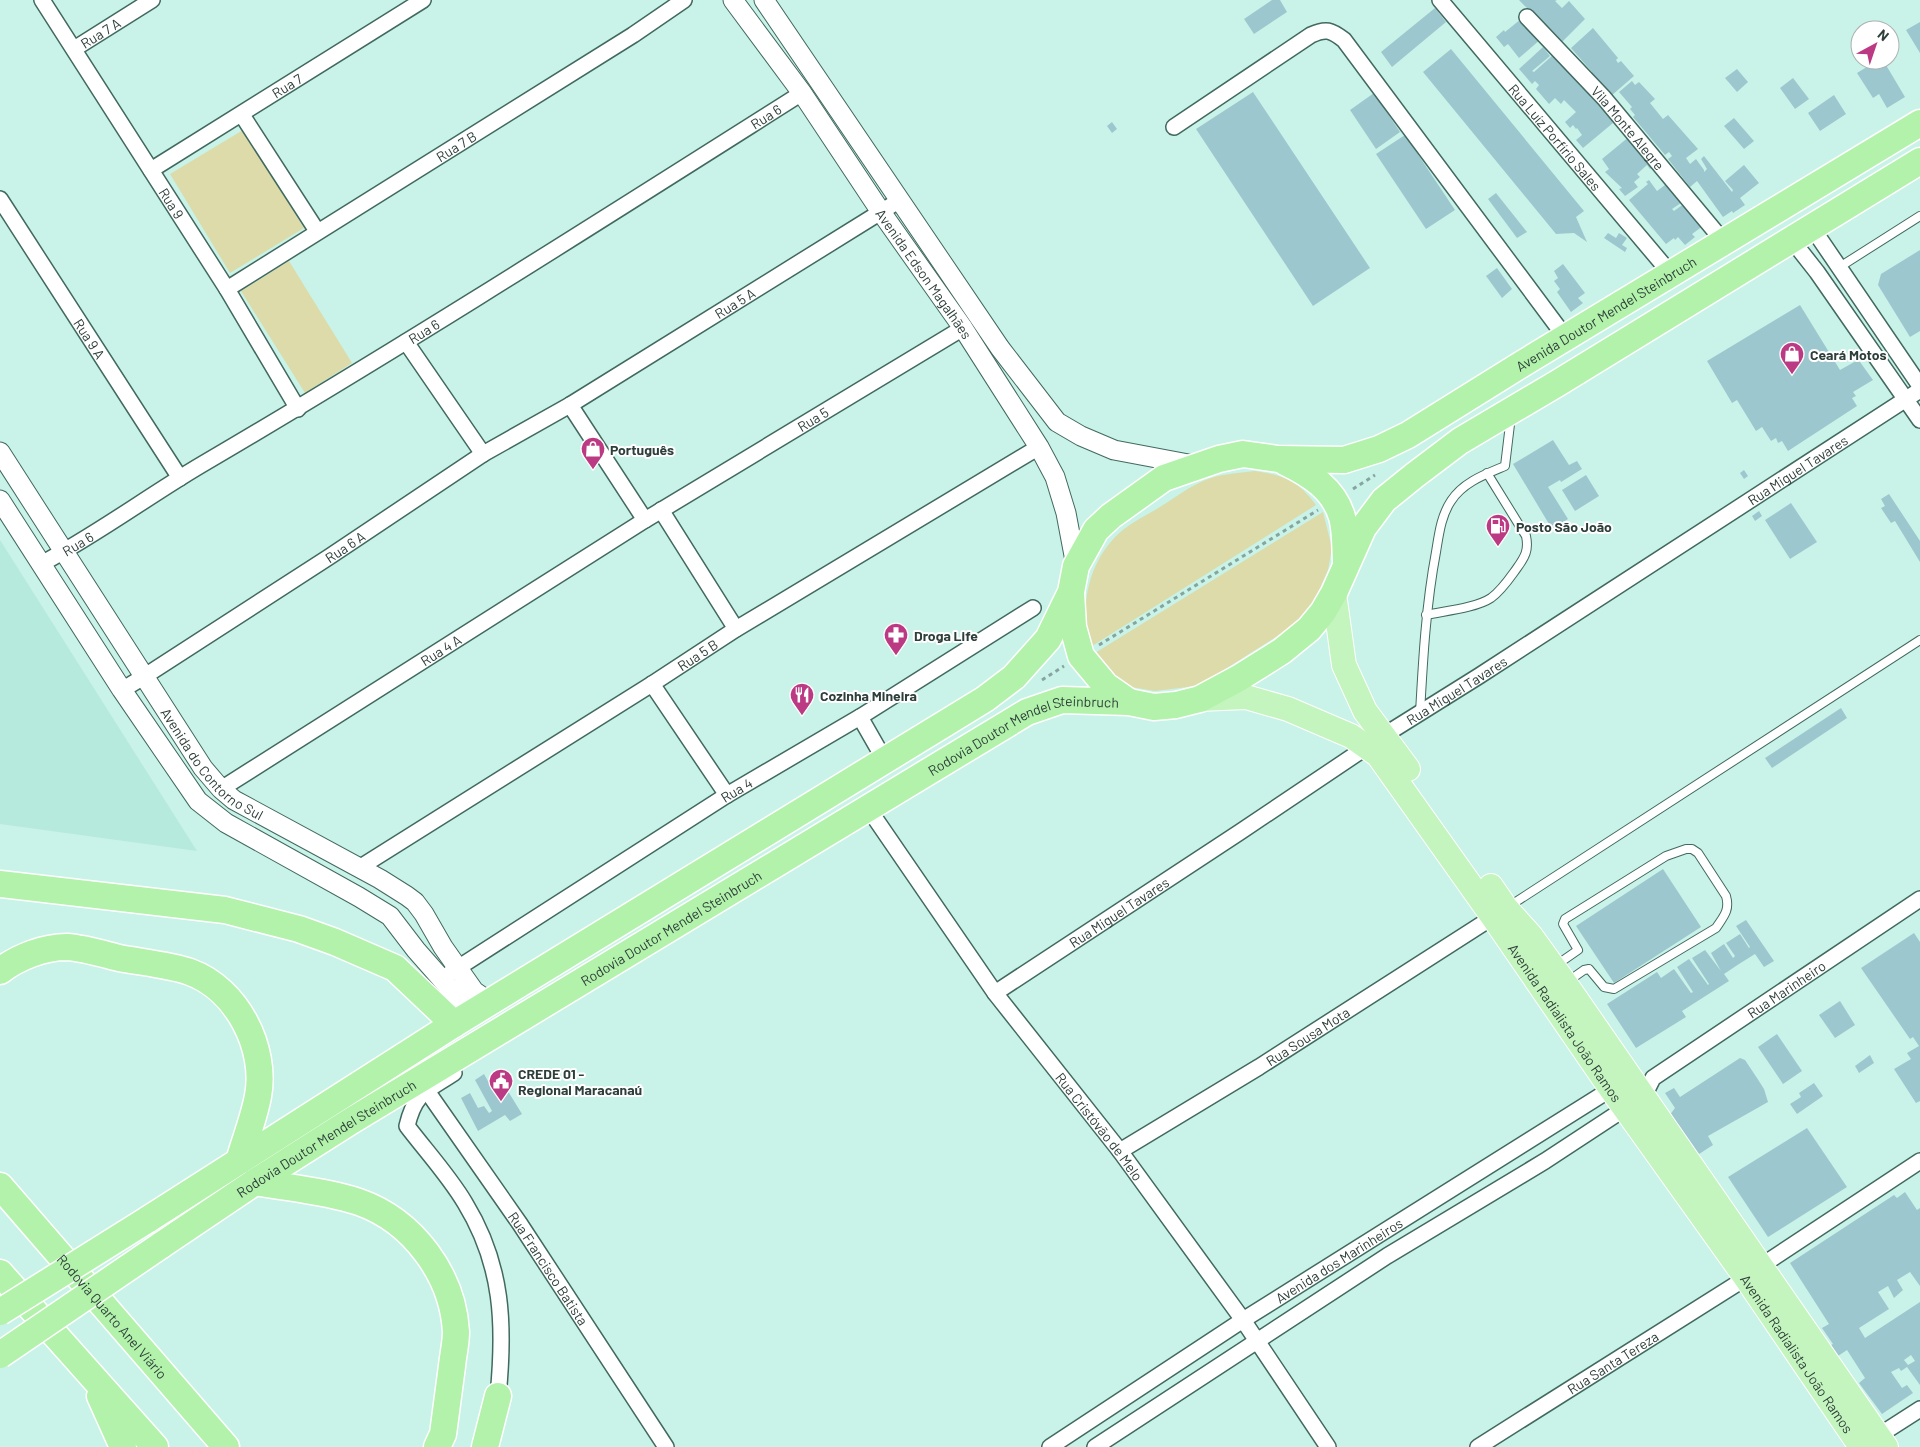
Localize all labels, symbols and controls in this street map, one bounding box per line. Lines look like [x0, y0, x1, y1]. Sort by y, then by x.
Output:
street label: Rua 7 A [77, 13, 124, 51]
north arrow [1850, 20, 1900, 70]
text: N [1875, 25, 1893, 44]
street label: Rua 7 [268, 69, 305, 101]
street label: Rua Luíz Porfírio Sales [1506, 80, 1605, 194]
street label: Vila Monte Alegre [1588, 82, 1668, 173]
street label: Rua 6 [747, 100, 784, 132]
street label: Rua 7 B [433, 127, 479, 165]
street label: Rua 9 [156, 184, 188, 222]
street label: Avenida Edson Magalhães [873, 205, 976, 342]
street label: Avenida Doutor Mendel Steinbruch [1512, 252, 1699, 374]
street label: Rua 5 A [711, 283, 758, 322]
street label: Rua 9 A [71, 315, 110, 362]
street label: Rua 6 [405, 315, 442, 347]
shop icon: Ceará Motos [1779, 341, 1805, 375]
place label: Ceará Motos [1810, 346, 1887, 363]
street label: Rua 5 [794, 403, 831, 435]
street label: Rua Miguel Tavares [1744, 431, 1851, 508]
shop icon: Português [580, 436, 606, 470]
place label: Português [610, 441, 674, 458]
fuel station icon: Posto São João [1485, 513, 1511, 547]
place label: Posto São João [1516, 518, 1612, 535]
street label: Rua 6 [59, 527, 96, 559]
street label: Rua 6 A [321, 527, 368, 566]
pharmacy icon: Droga Life [883, 622, 909, 656]
place label: Droga Life [914, 627, 978, 644]
street label: Rua 4 A [417, 630, 465, 669]
street label: Rua 5 B [674, 635, 721, 674]
street label: Rua Miguel Tavares [1403, 652, 1510, 728]
restaurant icon: Cozinha Mineira [789, 682, 815, 716]
place label: Cozinha Mineira [820, 687, 917, 704]
street label: Rodovia Doutor Mendel Steinbruch [924, 691, 1119, 779]
street label: Avenida do Contorno Sul [158, 704, 266, 823]
street label: Rua 4 [717, 774, 755, 805]
street label: Rodovia Doutor Mendel Steinbruch [577, 866, 764, 989]
street label: Rua Miguel Tavares [1066, 873, 1172, 951]
street label: Avenida Radialista João Ramos [1505, 940, 1626, 1105]
street label: Rua Marinheiro [1744, 957, 1828, 1021]
street label: Rua Sousa Mota [1263, 1003, 1352, 1069]
place label: CREDE 01 - Regional Maracanaú [518, 1065, 642, 1098]
public building icon: CREDE 01 - Regional Maracanaú [488, 1068, 514, 1102]
street label: Rua Cristóvão de Melo [1052, 1069, 1147, 1184]
street label: Rodovia Doutor Mendel Steinbruch [233, 1075, 419, 1201]
street label: Rua Francisco Batista [505, 1208, 592, 1328]
street label: Avenida dos Marinheiros [1272, 1214, 1406, 1306]
street label: Rodovia Quarto Anel Viário [54, 1250, 171, 1382]
street label: Avenida Radialista João Ramos [1737, 1271, 1857, 1436]
street label: Rua Santa Tereza [1564, 1327, 1661, 1397]

